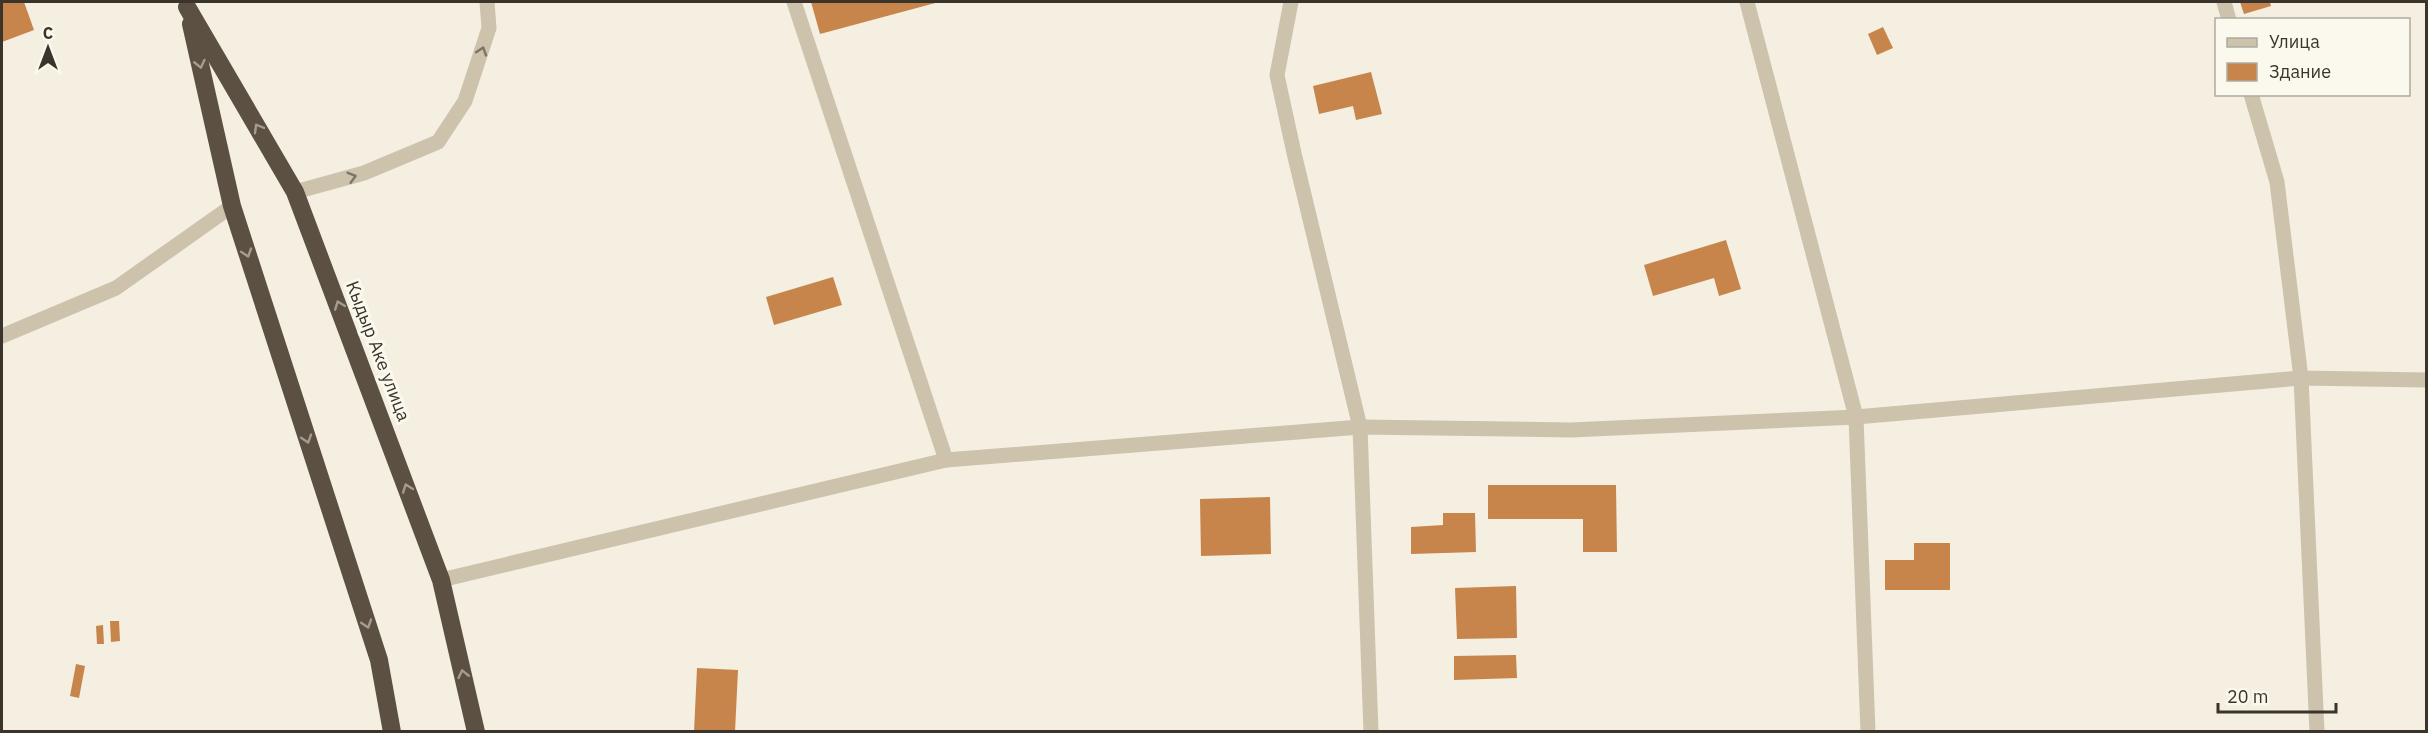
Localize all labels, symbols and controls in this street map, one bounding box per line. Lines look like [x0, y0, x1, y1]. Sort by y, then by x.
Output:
north arrow [18, 18, 78, 78]
legend [2215, 18, 2410, 96]
text: С [43, 23, 53, 43]
text: Улица [2269, 30, 2320, 53]
one-way arrow [474, 46, 487, 57]
one-way arrow [193, 59, 206, 69]
text: Здание [2269, 60, 2331, 83]
one-way arrow [254, 124, 265, 135]
one-way arrow [346, 172, 357, 184]
one-way arrow [240, 247, 252, 258]
street label: Кыдыр Аке улица [341, 277, 416, 425]
one-way arrow [334, 300, 346, 311]
one-way arrow [300, 433, 312, 444]
one-way arrow [402, 483, 414, 494]
one-way arrow [360, 618, 372, 629]
one-way arrow [457, 670, 470, 680]
scale bar [2218, 676, 2336, 714]
text: 20 m [2227, 685, 2269, 708]

